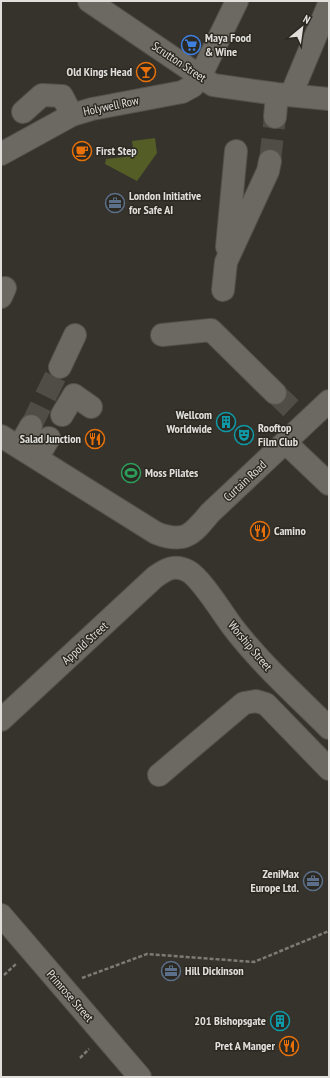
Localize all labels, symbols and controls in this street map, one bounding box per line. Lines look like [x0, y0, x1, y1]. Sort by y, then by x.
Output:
north arrow [282, 8, 322, 48]
text: N [301, 12, 313, 27]
place label: Maya Food & Wine [205, 30, 251, 59]
supermarket icon: Maya Food & Wine [180, 34, 202, 56]
street label: Scrutton Street [149, 38, 210, 86]
bar icon: Old Kings Head [135, 61, 157, 83]
place label: Old Kings Head [67, 64, 132, 79]
street label: Holywell Row [82, 92, 141, 119]
cafe icon: First Step [71, 140, 93, 162]
place label: First Step [96, 143, 137, 158]
place label: London Initiative for Safe AI [129, 188, 201, 217]
office icon: London Initiative for Safe AI [104, 192, 126, 214]
place label: Wellcom Worldwide [165, 407, 212, 436]
building icon: Wellcom Worldwide [215, 411, 237, 433]
place label: Rooftop Film Club [258, 420, 299, 449]
theatre icon: Rooftop Film Club [233, 424, 255, 446]
restaurant icon: Salad Junction [84, 428, 106, 450]
place label: Salad Junction [20, 431, 81, 446]
street label: Curtain Road [220, 457, 269, 504]
sports icon: Moss Pilates [120, 462, 142, 484]
place label: Moss Pilates [145, 465, 198, 480]
restaurant icon: Camino [249, 520, 271, 542]
place label: Camino [274, 523, 306, 538]
street label: Appold Street [59, 618, 111, 667]
street label: Worship Street [225, 618, 276, 674]
place label: ZeniMax Europe Ltd. [251, 866, 300, 895]
office icon: ZeniMax Europe Ltd. [302, 870, 324, 892]
office icon: Hill Dickinson [160, 960, 182, 982]
place label: Hill Dickinson [185, 963, 244, 978]
street label: Primrose Street [44, 967, 97, 1025]
building icon: 201 Bishopsgate [269, 1010, 291, 1032]
place label: 201 Bishopsgate [194, 1013, 266, 1028]
restaurant icon: Pret A Manger [278, 1035, 300, 1057]
place label: Pret A Manger [215, 1038, 275, 1053]

